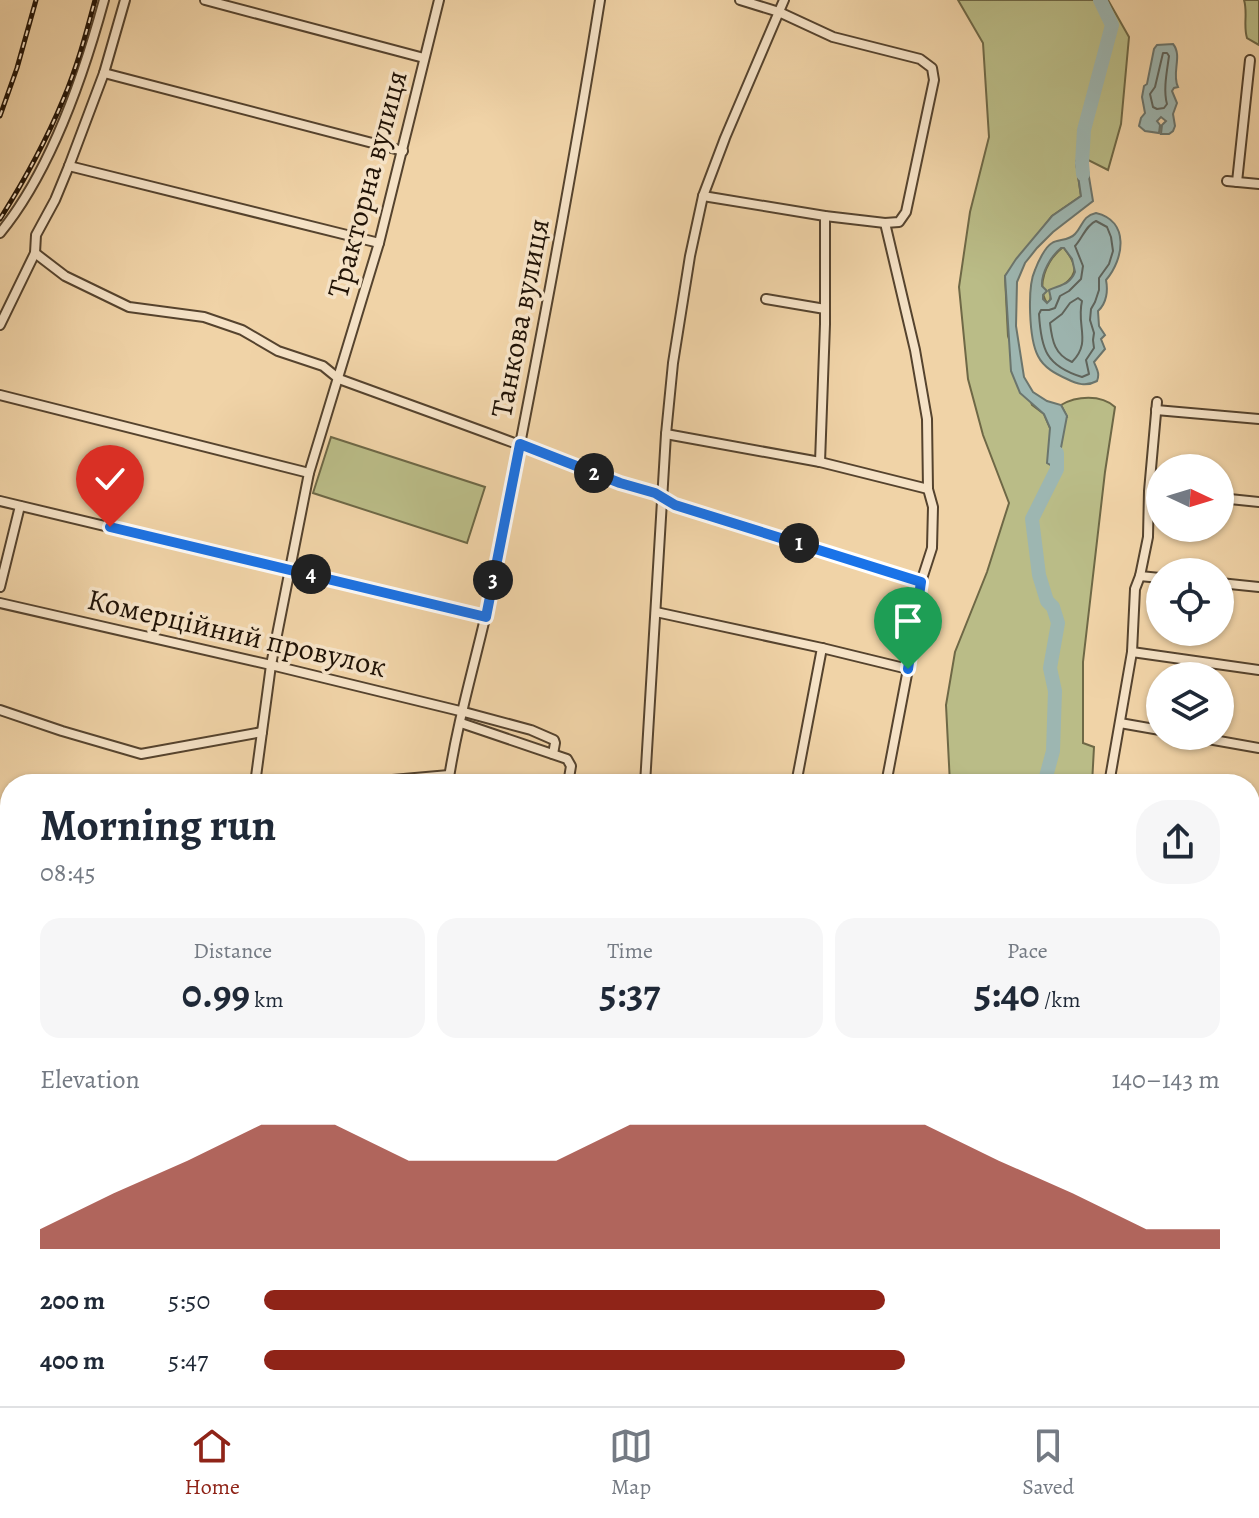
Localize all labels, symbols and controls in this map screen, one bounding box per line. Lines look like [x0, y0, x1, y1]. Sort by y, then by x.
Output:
street label: Тракторна вулиця [317, 66, 417, 302]
street label: Танкова вулиця [481, 215, 559, 421]
pin [76, 445, 144, 527]
pin: 2 [574, 453, 614, 493]
north arrow [1146, 454, 1234, 542]
map controls [1146, 454, 1234, 750]
icon: check [88, 457, 132, 501]
text: 2 [589, 458, 599, 488]
pin: 1 [779, 523, 819, 563]
text: 1 [795, 528, 803, 558]
pin: 4 [291, 554, 331, 594]
button: locate [1146, 558, 1234, 646]
text: 4 [306, 559, 316, 589]
pin: 3 [473, 560, 513, 600]
text: 3 [488, 565, 498, 595]
street label: Комерційний провулок [84, 579, 390, 687]
pin [874, 587, 942, 669]
icon: arrive [886, 599, 930, 643]
button: layers [1146, 662, 1234, 750]
text: Morning run [40, 795, 276, 855]
button: share [1136, 800, 1220, 884]
text: 08:45 [40, 855, 96, 890]
text: Distance [193, 936, 272, 966]
text: Time [607, 936, 653, 966]
text: Pace [1007, 936, 1048, 966]
text: 0.99 [182, 966, 250, 1021]
text: 5:37 [600, 966, 660, 1021]
text: 5:40 [974, 966, 1040, 1021]
text: km [250, 985, 284, 1015]
text: /km [1040, 985, 1081, 1015]
text: Elevation [40, 1062, 140, 1097]
text: 140–143 m [1111, 1062, 1220, 1097]
text: 200 m [40, 1283, 105, 1318]
text: 5:50 [168, 1283, 210, 1318]
text: 400 m [40, 1343, 105, 1378]
text: 5:47 [168, 1343, 208, 1378]
tab: Home [185, 1424, 240, 1502]
tab: Map [609, 1424, 653, 1502]
tab: Saved [1022, 1424, 1074, 1502]

